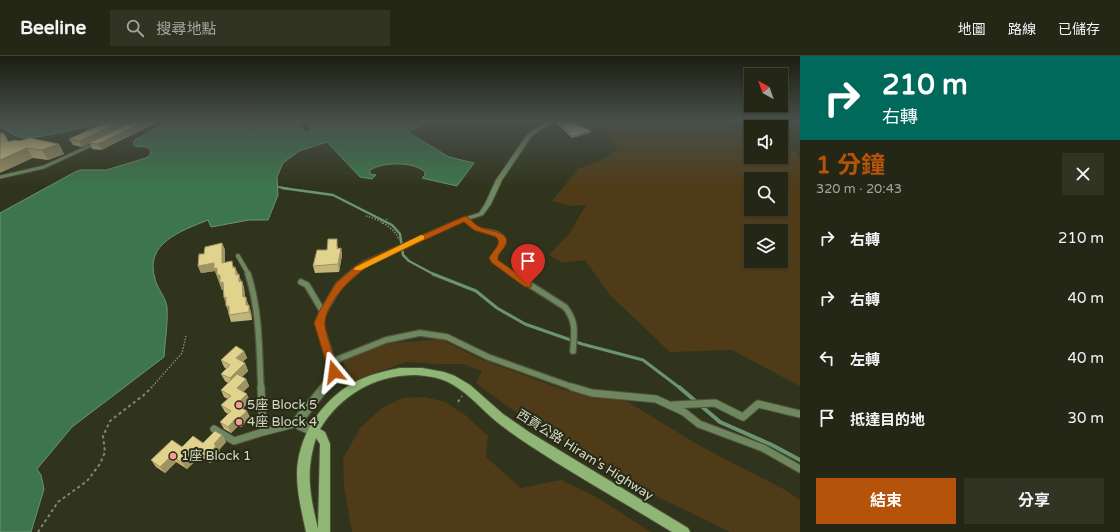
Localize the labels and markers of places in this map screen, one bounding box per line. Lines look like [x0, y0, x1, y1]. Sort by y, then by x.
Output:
pin [511, 244, 545, 285]
place label: 5座 Block 5 [247, 397, 317, 413]
marker: 5座 Block 5 [234, 400, 244, 410]
place label: 4座 Block 4 [247, 414, 317, 430]
marker: 4座 Block 4 [234, 417, 244, 427]
place label: 1座 Block 1 [181, 448, 251, 464]
marker: 1座 Block 1 [168, 451, 178, 461]

